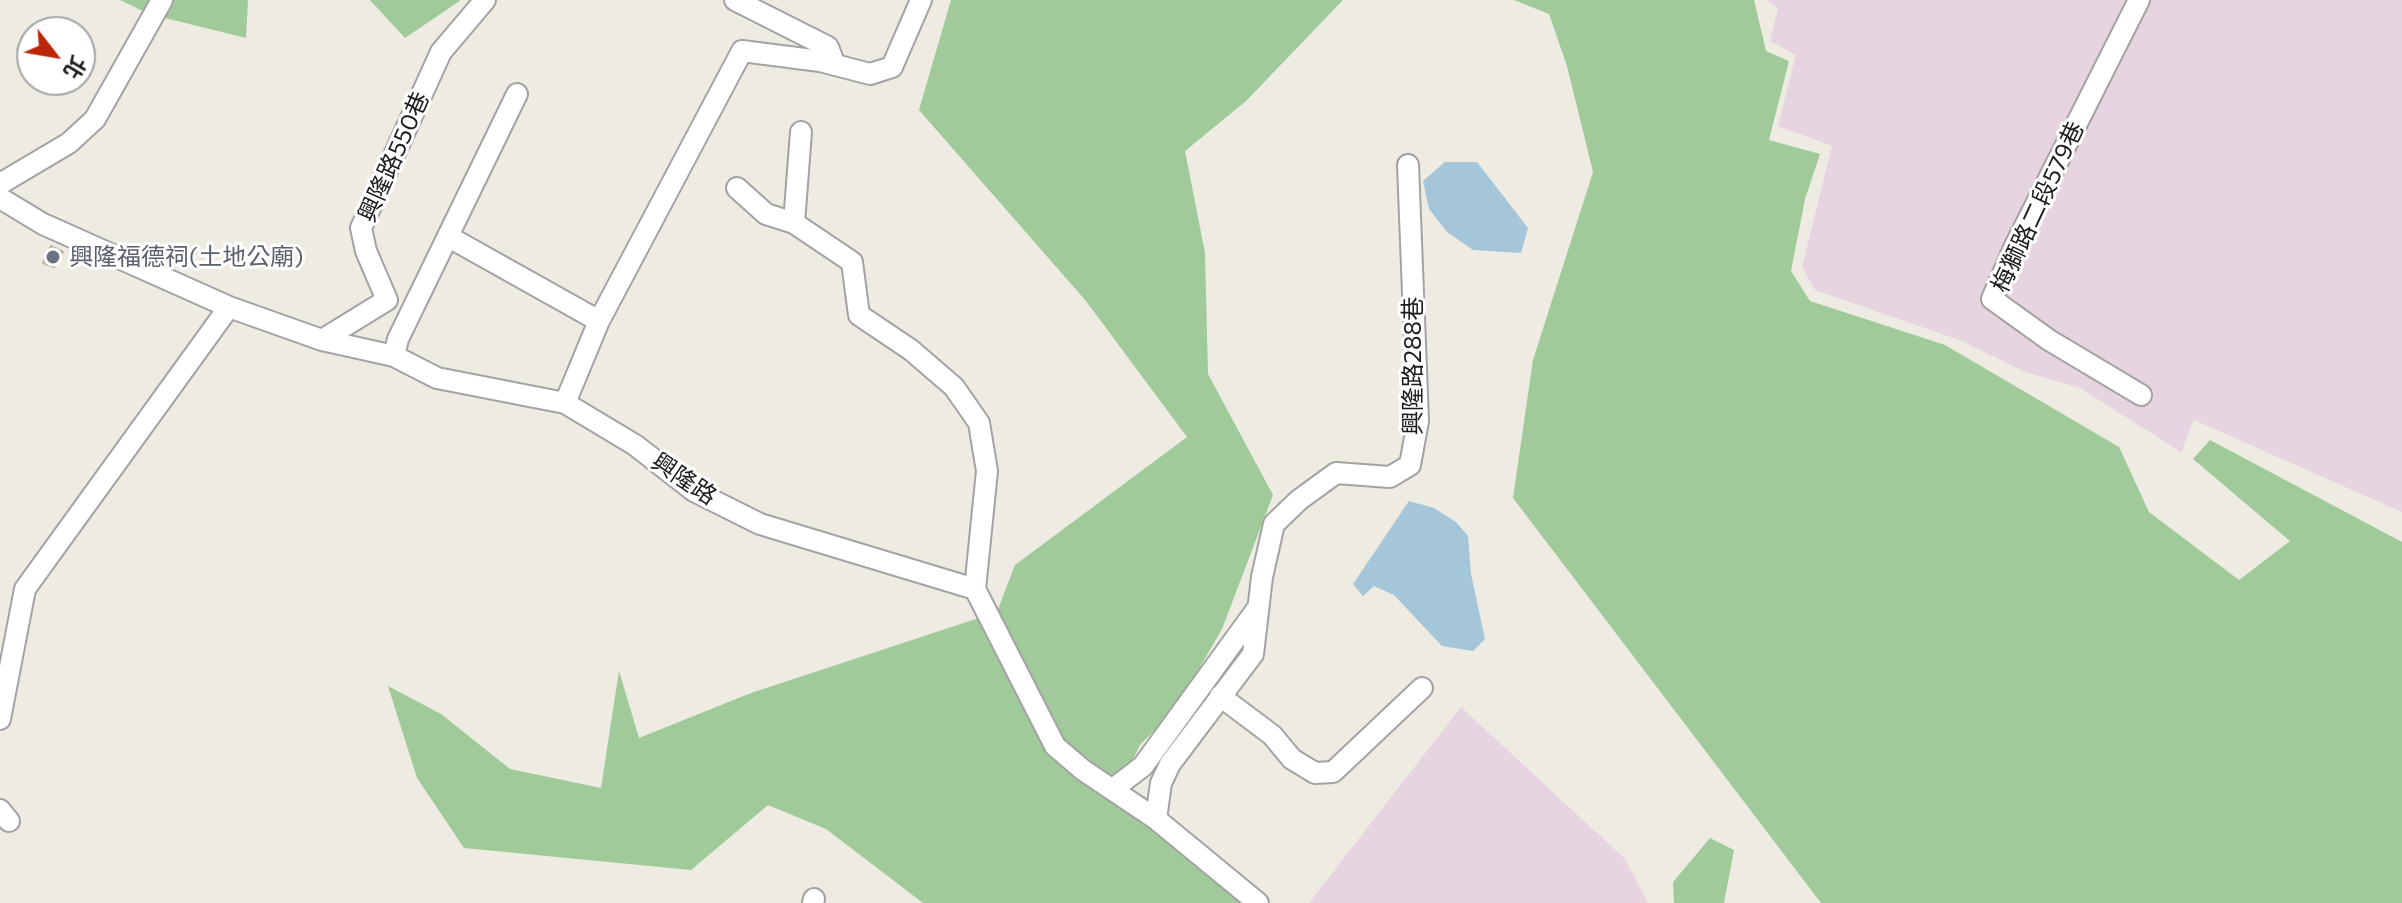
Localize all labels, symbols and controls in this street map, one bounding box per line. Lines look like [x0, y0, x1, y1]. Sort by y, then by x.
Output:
north arrow [16, 16, 96, 96]
text: 北 [58, 51, 93, 84]
street label: 興隆路550巷 [353, 88, 435, 226]
street label: 梅獅路二段579巷 [1986, 117, 2090, 297]
place label: 興隆福德祠(土地公廟) [69, 243, 303, 271]
marker: 興隆福德祠(土地公廟) [44, 248, 62, 266]
street label: 興隆路288巷 [1399, 297, 1427, 435]
street label: 興隆路 [646, 447, 722, 511]

